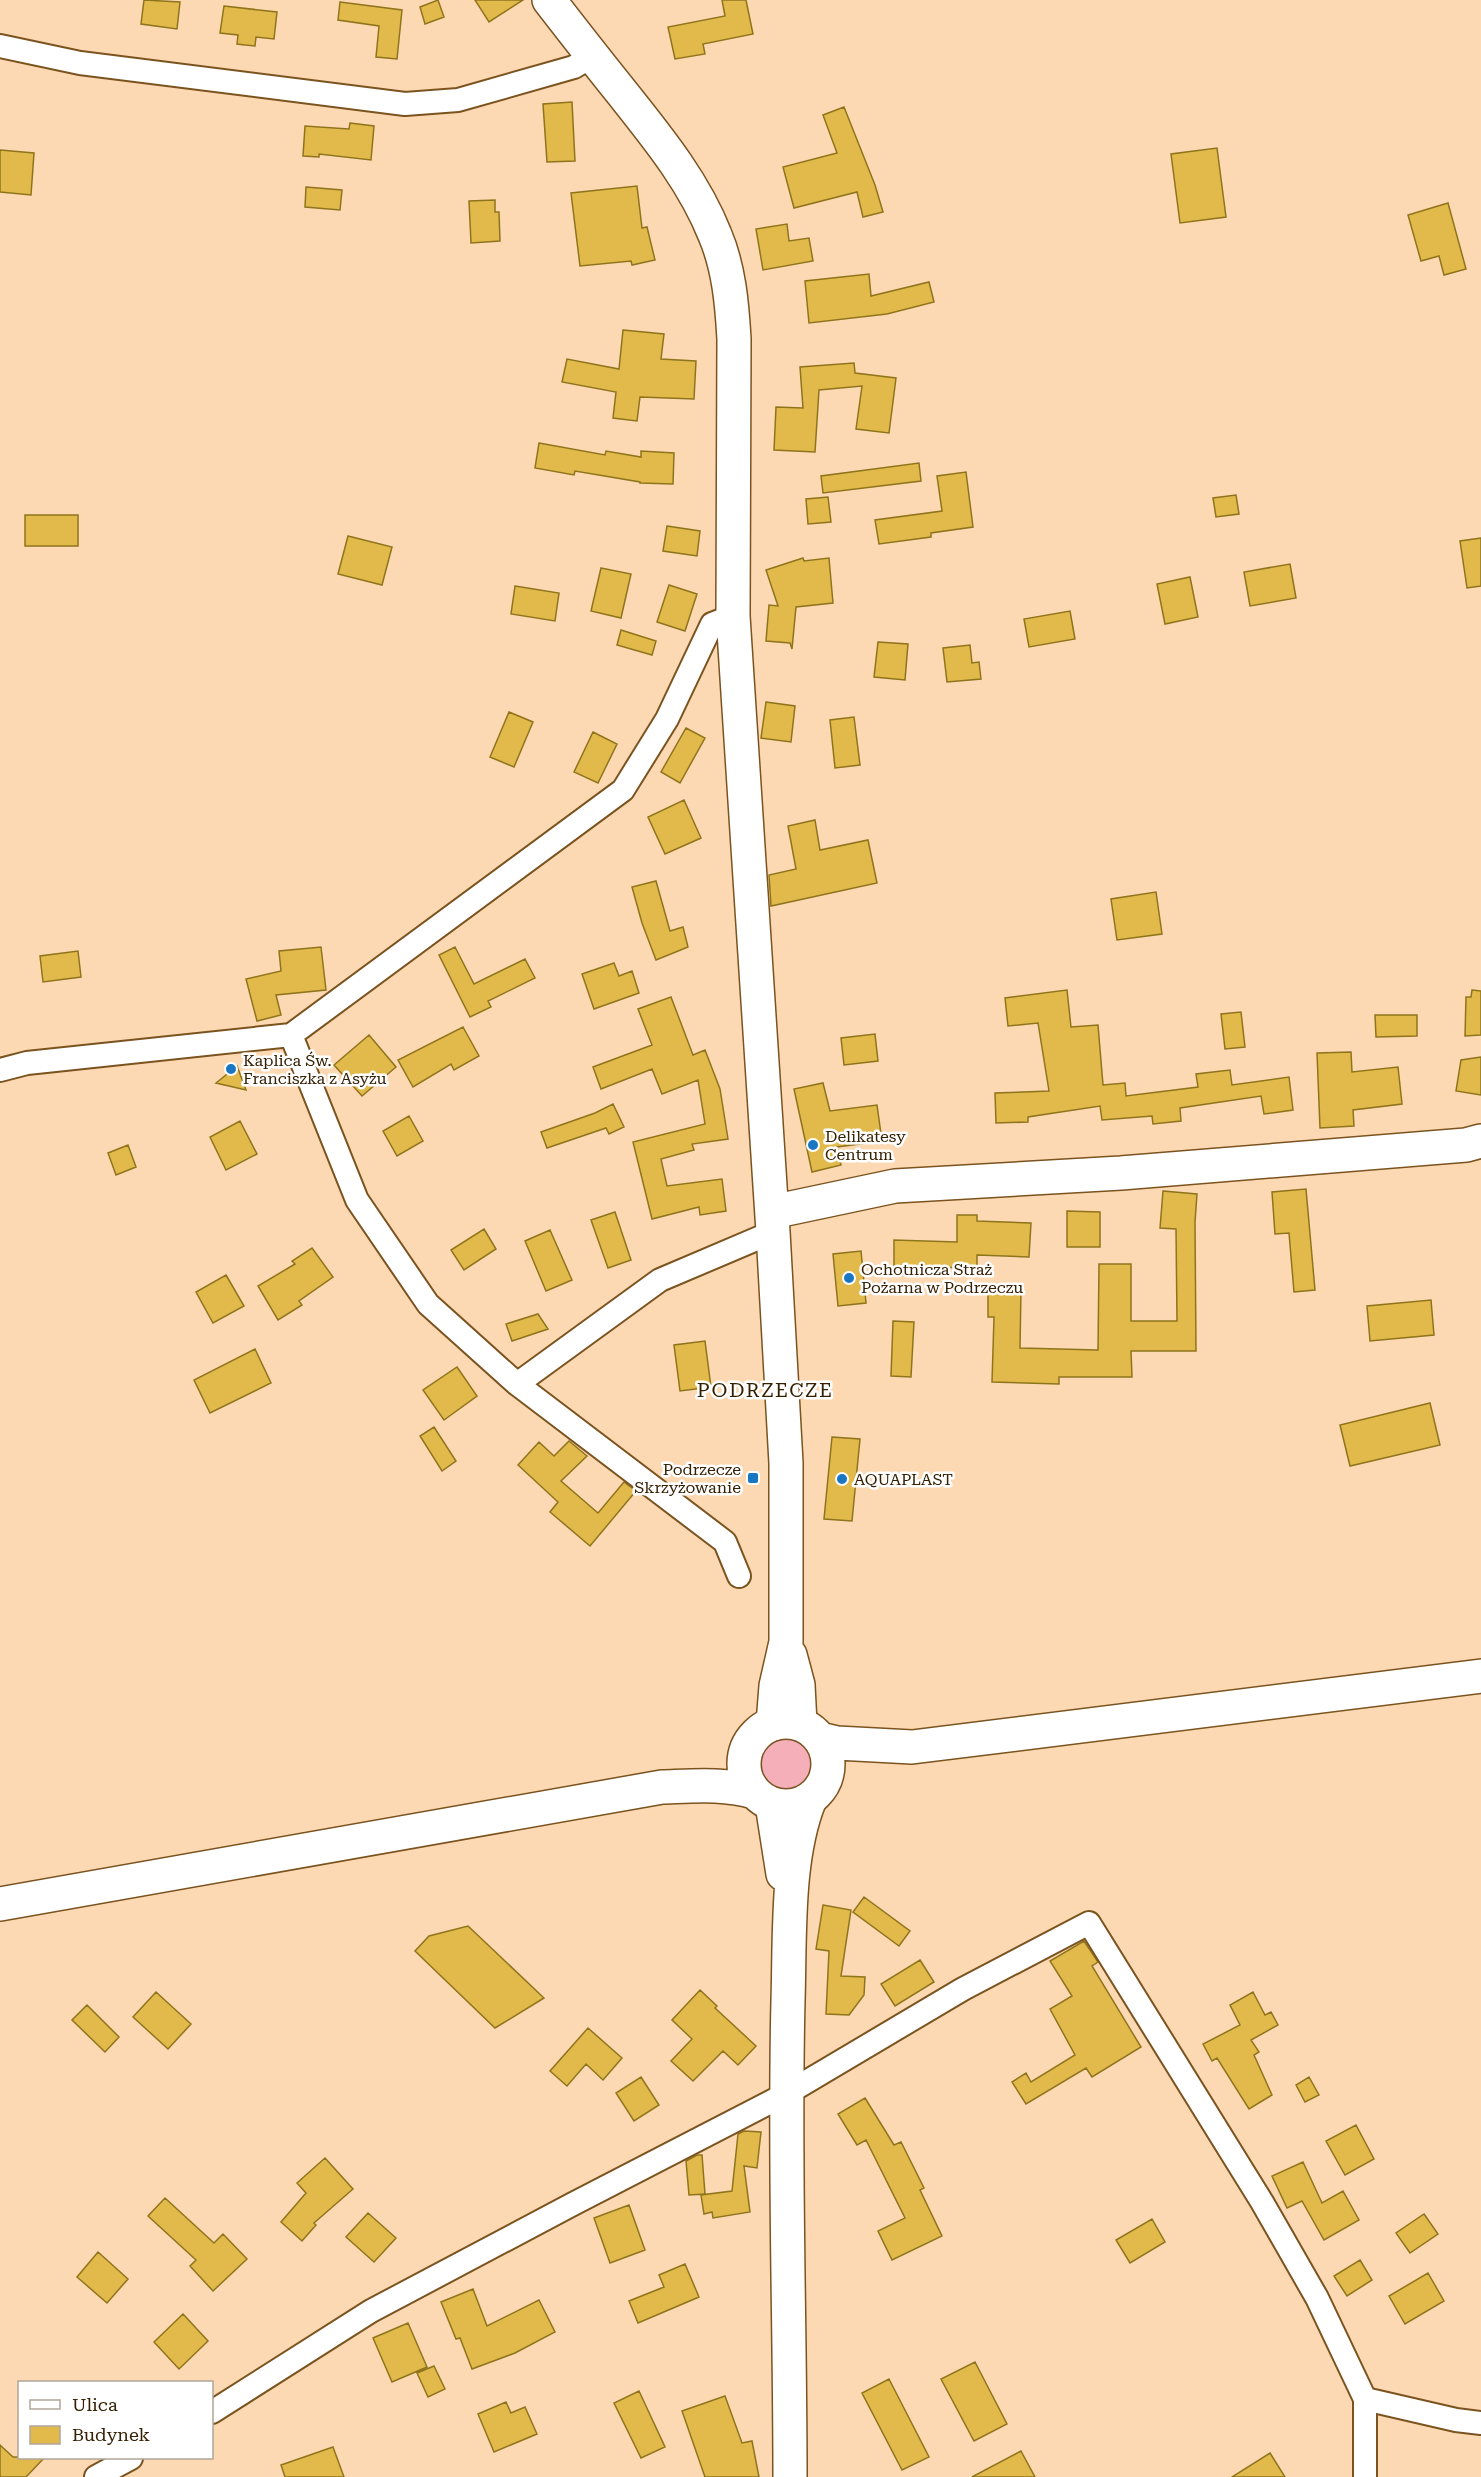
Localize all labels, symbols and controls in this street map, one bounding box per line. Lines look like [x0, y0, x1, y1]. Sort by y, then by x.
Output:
place label: Kaplica Św. Franciszka z Asyżu [243, 1051, 387, 1088]
marker: Kaplica Św. Franciszka z Asyżu [224, 1062, 238, 1076]
place label: Delikatesy Centrum [825, 1127, 906, 1164]
marker: Delikatesy Centrum [806, 1138, 820, 1152]
place label: Ochotnicza Straż Pożarna w Podrzeczu [861, 1260, 1023, 1297]
marker: Ochotnicza Straż Pożarna w Podrzeczu [842, 1271, 856, 1285]
district label: PODRZECZE [697, 1378, 833, 1402]
place label: Podrzecze Skrzyżowanie [634, 1460, 741, 1497]
place label: AQUAPLAST [854, 1470, 953, 1489]
marker: Podrzecze Skrzyżowanie [746, 1471, 760, 1485]
marker: AQUAPLAST [835, 1472, 849, 1486]
legend [18, 2381, 213, 2459]
text: Ulica [72, 2394, 118, 2415]
text: Budynek [72, 2424, 150, 2445]

